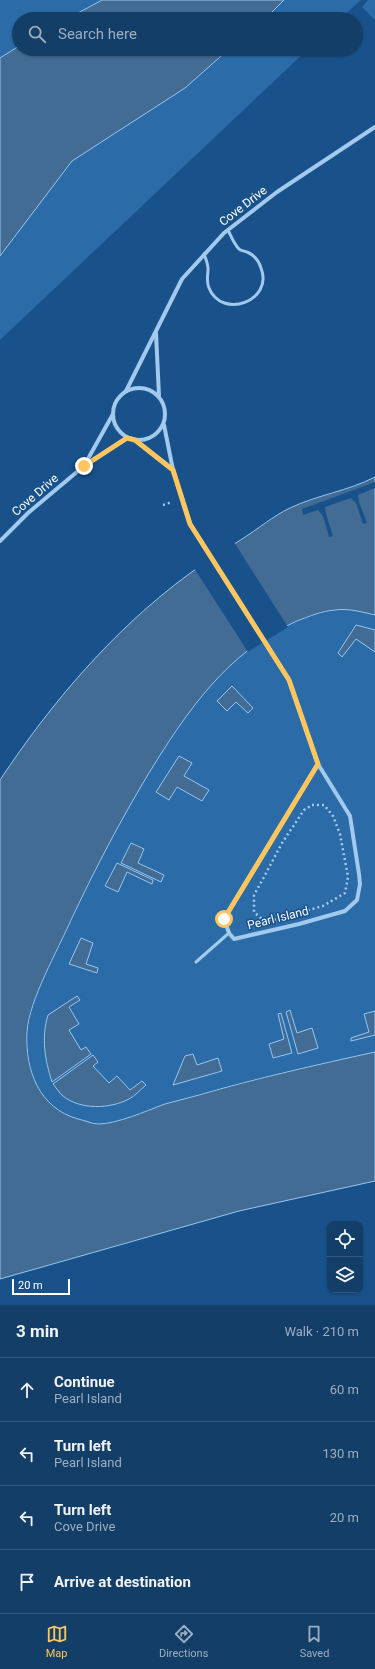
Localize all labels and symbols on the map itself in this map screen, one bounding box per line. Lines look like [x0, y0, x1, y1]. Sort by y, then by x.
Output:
street label: Cove Drive [216, 183, 270, 229]
route end [75, 457, 93, 475]
street label: Cove Drive [9, 471, 61, 519]
street label: Pearl Island [246, 904, 310, 932]
route start [215, 910, 233, 928]
scale bar [12, 1277, 70, 1296]

